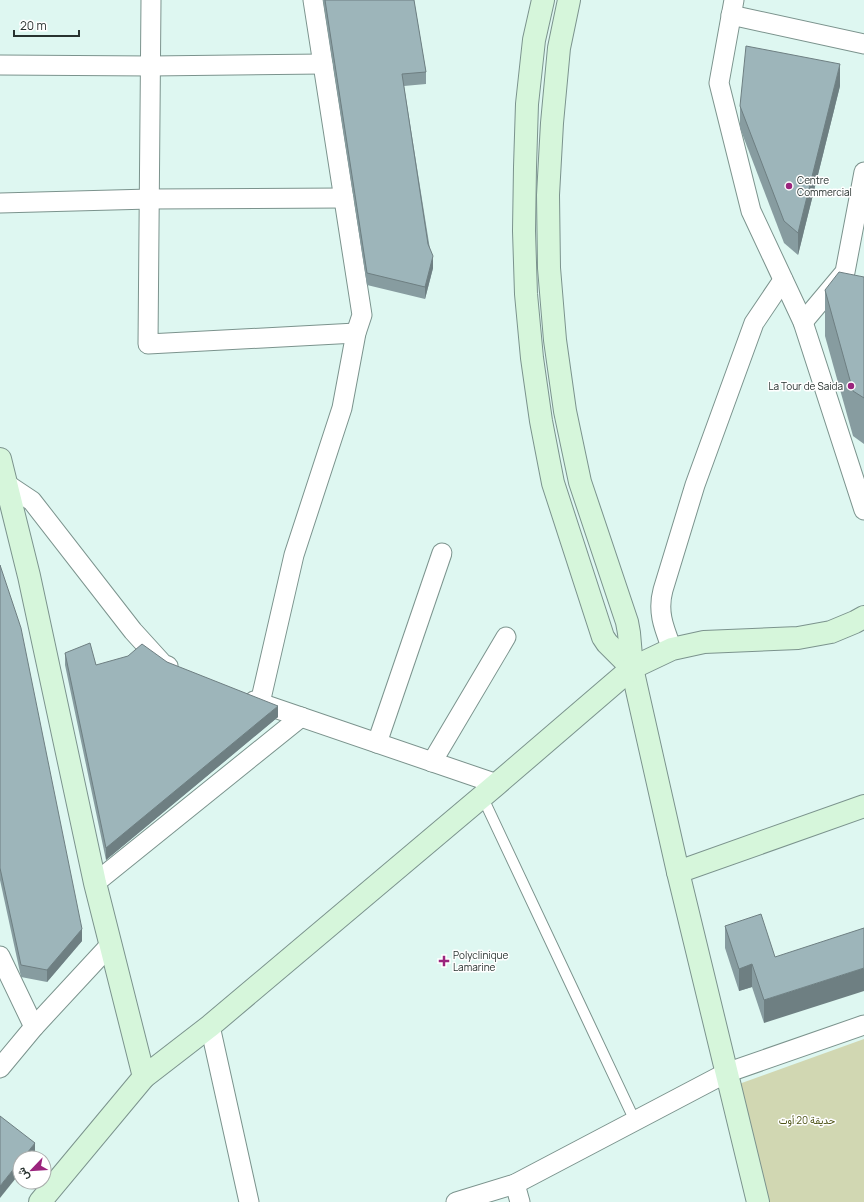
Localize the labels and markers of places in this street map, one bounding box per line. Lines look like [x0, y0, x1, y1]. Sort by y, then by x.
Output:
place label: Centre Commercial [797, 173, 852, 199]
marker: Centre Commercial [784, 181, 794, 191]
place label: La Tour de Saida [768, 379, 843, 393]
marker: La Tour de Saida [846, 381, 856, 391]
place label: Polyclinique Lamarine [453, 948, 509, 974]
marker: Polyclinique Lamarine [438, 955, 450, 967]

